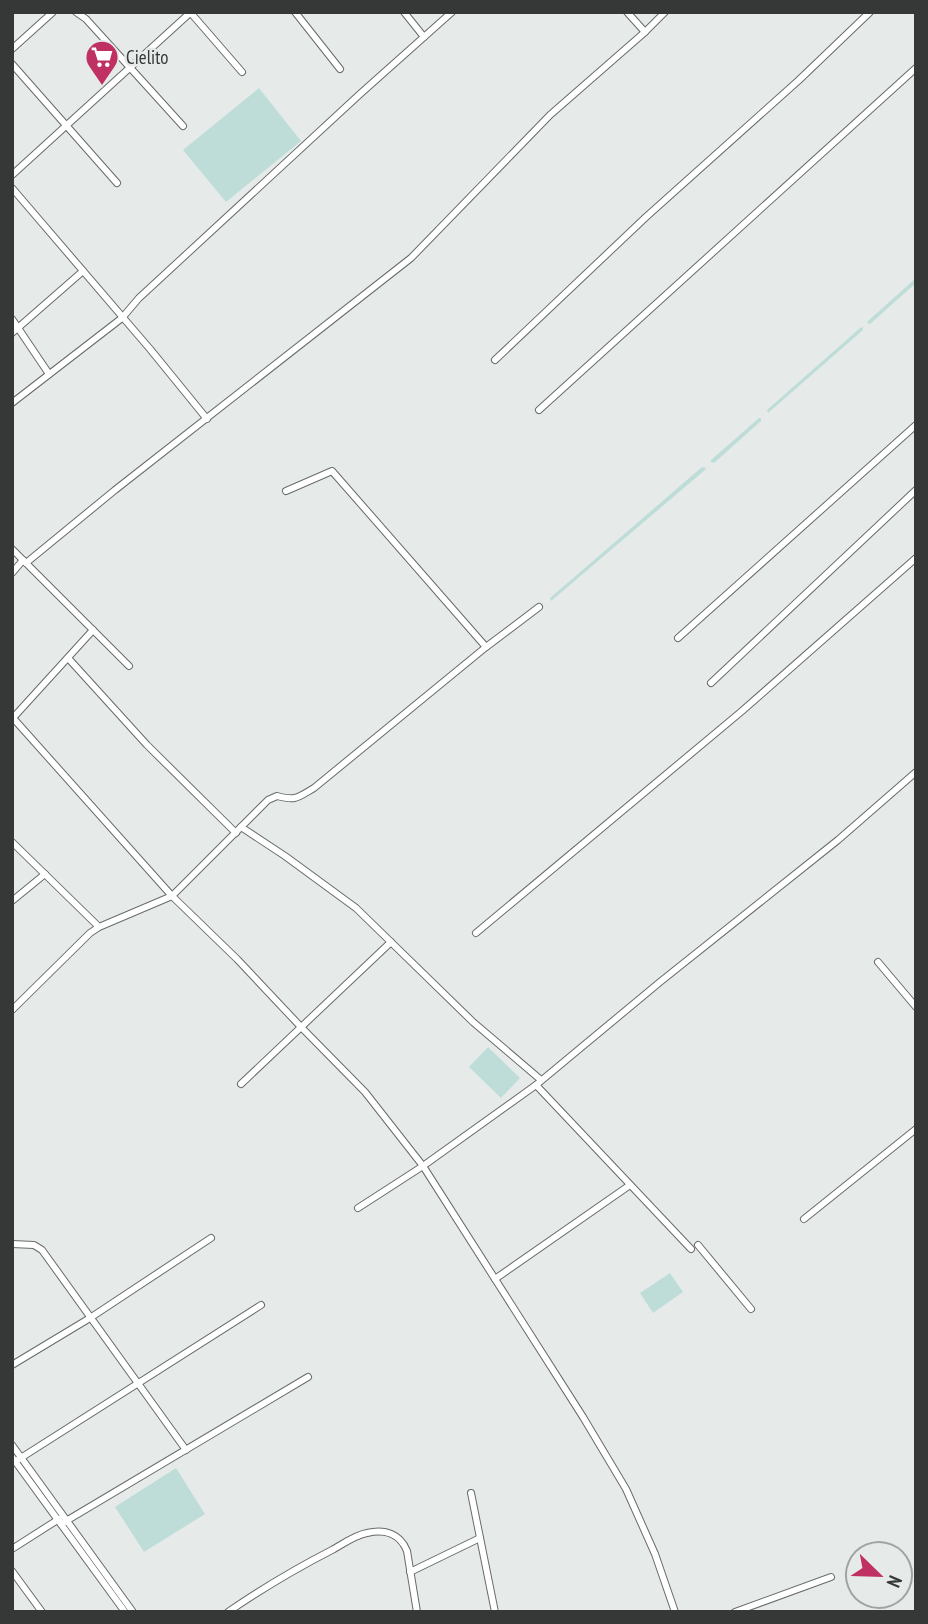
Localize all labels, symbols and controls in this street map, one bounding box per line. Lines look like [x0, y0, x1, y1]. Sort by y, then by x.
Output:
supermarket icon: Cielito [83, 38, 121, 87]
place label: Cielito [126, 45, 169, 69]
north arrow [844, 1540, 914, 1610]
text: N [882, 1572, 908, 1591]

